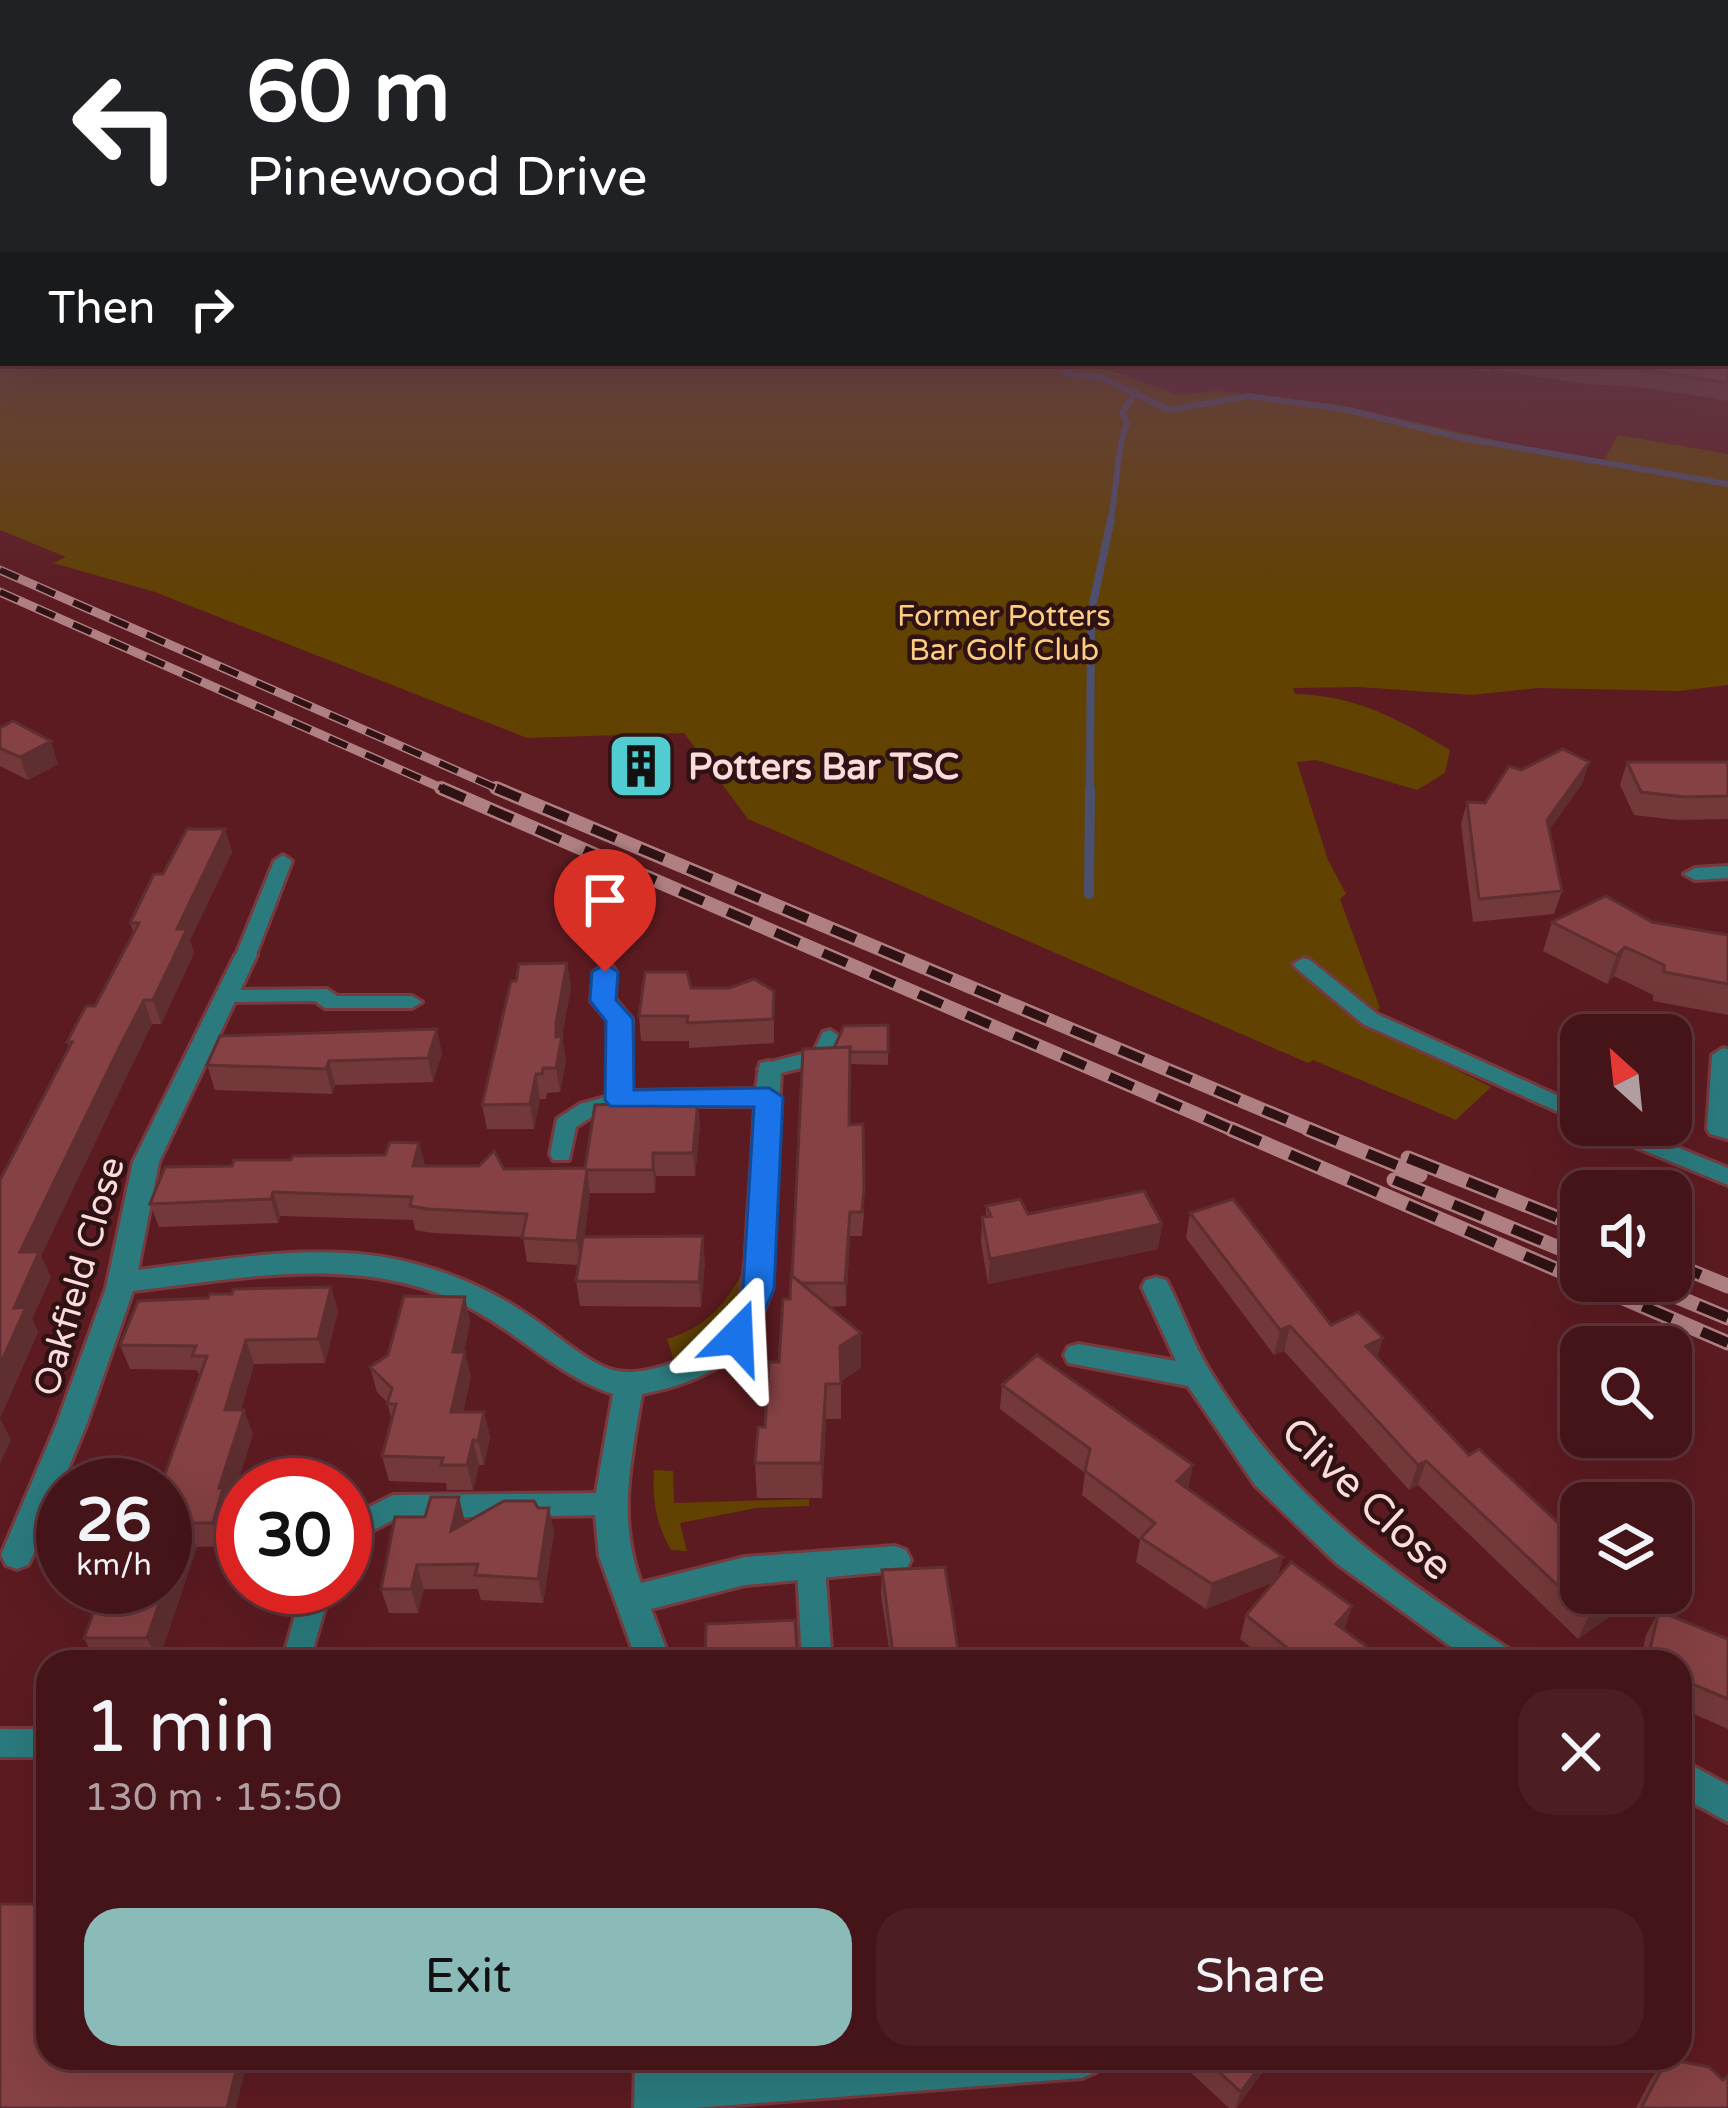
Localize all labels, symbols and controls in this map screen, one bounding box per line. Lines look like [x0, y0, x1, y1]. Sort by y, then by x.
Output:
text: 60 m [246, 43, 450, 144]
icon: left [48, 48, 204, 204]
text: Pinewood Drive [246, 145, 648, 210]
icon: right [179, 276, 245, 342]
text: Then [48, 282, 155, 336]
park label: Former Potters Bar Golf Club [897, 598, 1111, 669]
building icon: Potters Bar TSC [606, 731, 676, 801]
place label: Potters Bar TSC [688, 746, 959, 789]
pin [554, 849, 656, 972]
icon: arrive [572, 867, 638, 933]
north arrow [1560, 1014, 1692, 1146]
map controls [1560, 1014, 1692, 1614]
street label: Oakfield Close [25, 1152, 134, 1401]
button: sound [1560, 1170, 1692, 1302]
position arrow [674, 1274, 800, 1400]
button: search [1560, 1326, 1692, 1458]
street label: Clive Close [1271, 1407, 1463, 1591]
speed limit sign: 30 [216, 1458, 372, 1614]
button: layers [1560, 1482, 1692, 1614]
text: 26 [76, 1485, 152, 1557]
text: km/h [76, 1547, 152, 1584]
text: 1 min [84, 1685, 276, 1772]
button: close [1518, 1689, 1644, 1815]
text: 130 m · 15:50 [84, 1774, 342, 1821]
button: Exit [84, 1908, 852, 2046]
button: Share [876, 1908, 1644, 2046]

